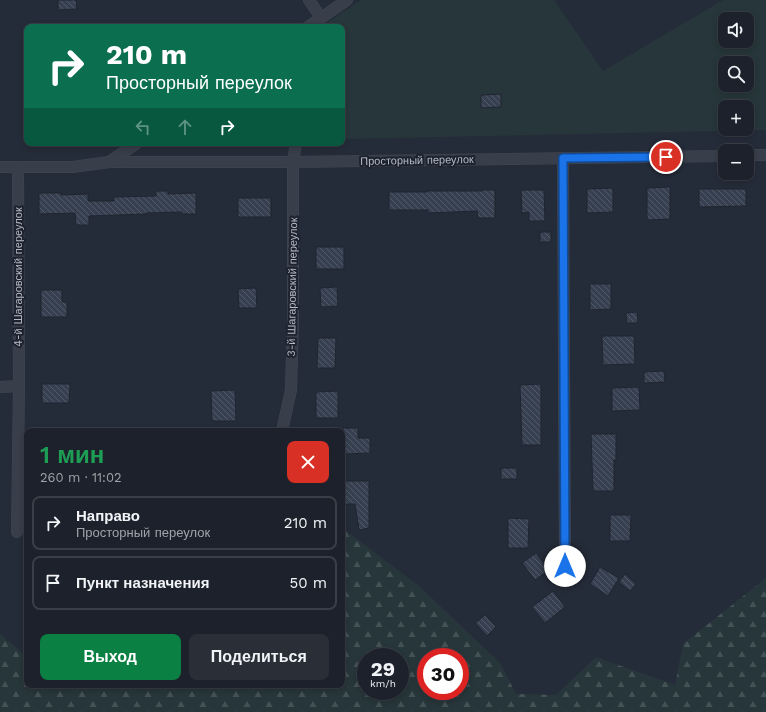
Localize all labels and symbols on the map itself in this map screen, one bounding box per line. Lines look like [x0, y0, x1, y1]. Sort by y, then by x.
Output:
pin [649, 140, 683, 174]
street label: Просторный переулок [360, 153, 474, 168]
street label: 4-й Шагаровский переулок [12, 207, 25, 347]
street label: 3-й Шагаровский переулок [285, 217, 300, 357]
position arrow [544, 545, 586, 587]
speed limit sign: 30 [417, 648, 469, 700]

